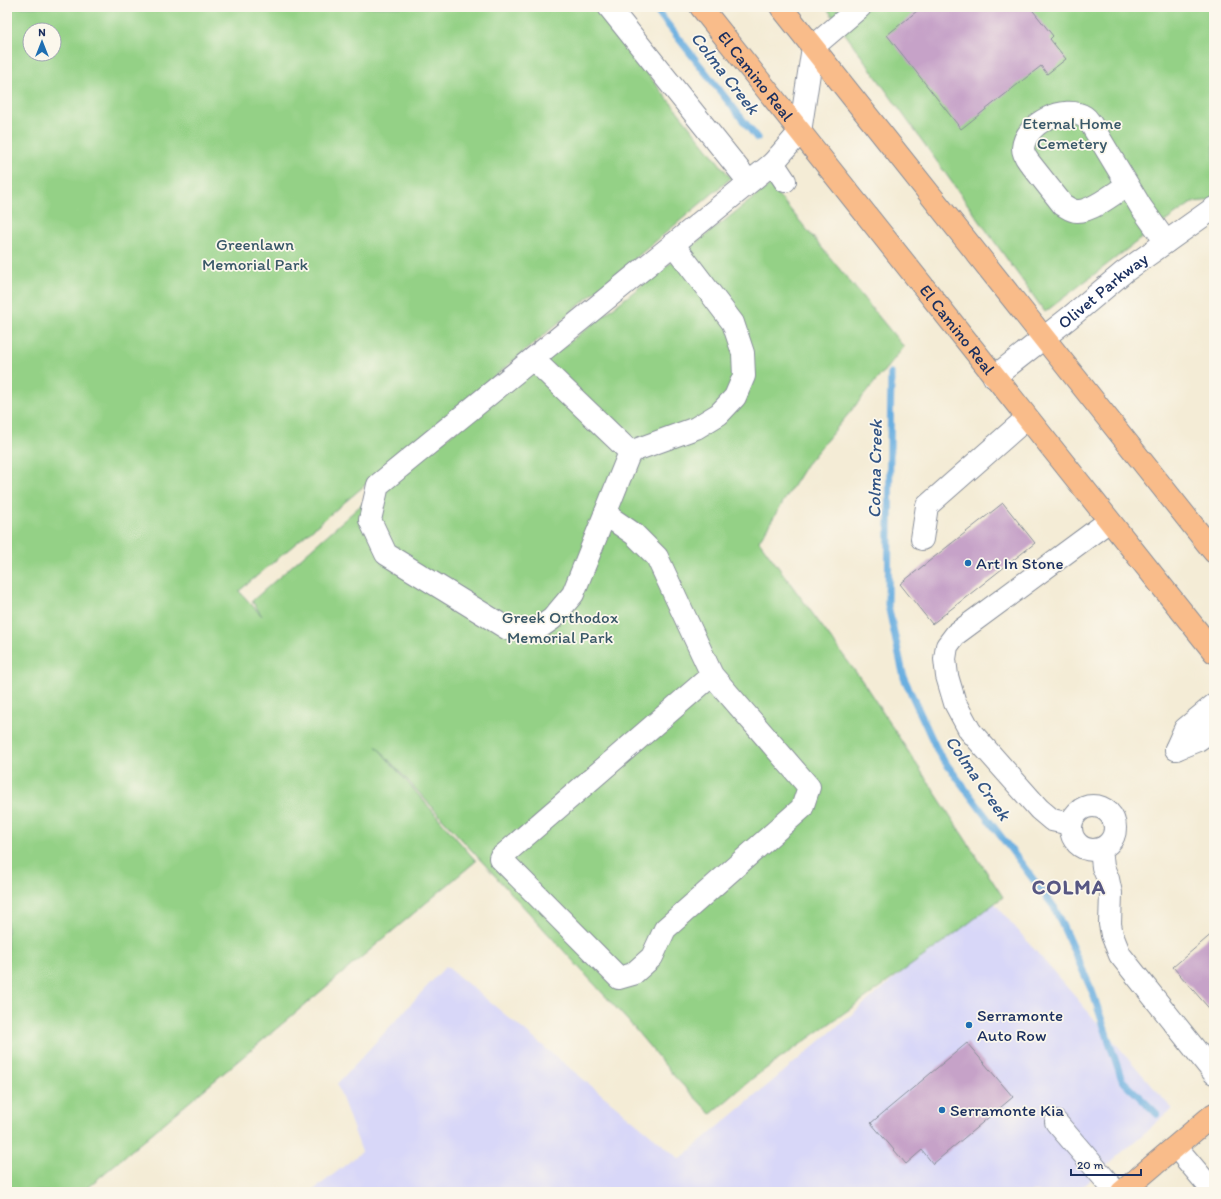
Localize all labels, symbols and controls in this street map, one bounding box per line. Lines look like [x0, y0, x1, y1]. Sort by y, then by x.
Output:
north arrow [22, 22, 62, 62]
text: N [38, 26, 46, 39]
water label: Colma Creek [686, 27, 765, 120]
street label: El Camino Real [714, 27, 798, 125]
park label: Eternal Home Cemetery [1022, 113, 1122, 153]
park label: Greenlawn Memorial Park [202, 234, 308, 274]
street label: Olivet Parkway [1054, 248, 1152, 333]
street label: El Camino Real [916, 280, 999, 379]
water label: Colma Creek [863, 418, 887, 518]
place label: Art In Stone [976, 553, 1063, 573]
marker: Art In Stone [963, 558, 973, 568]
park label: Greek Orthodox Memorial Park [502, 607, 619, 647]
water label: Colma Creek [941, 731, 1016, 826]
district label: COLMA [1032, 874, 1106, 899]
place label: Serramonte Auto Row [977, 1005, 1063, 1045]
marker: Serramonte Auto Row [964, 1020, 974, 1030]
place label: Serramonte Kia [950, 1100, 1064, 1120]
marker: Serramonte Kia [937, 1105, 947, 1115]
scale bar [1071, 1151, 1141, 1177]
text: 20 m [1077, 1158, 1104, 1172]

